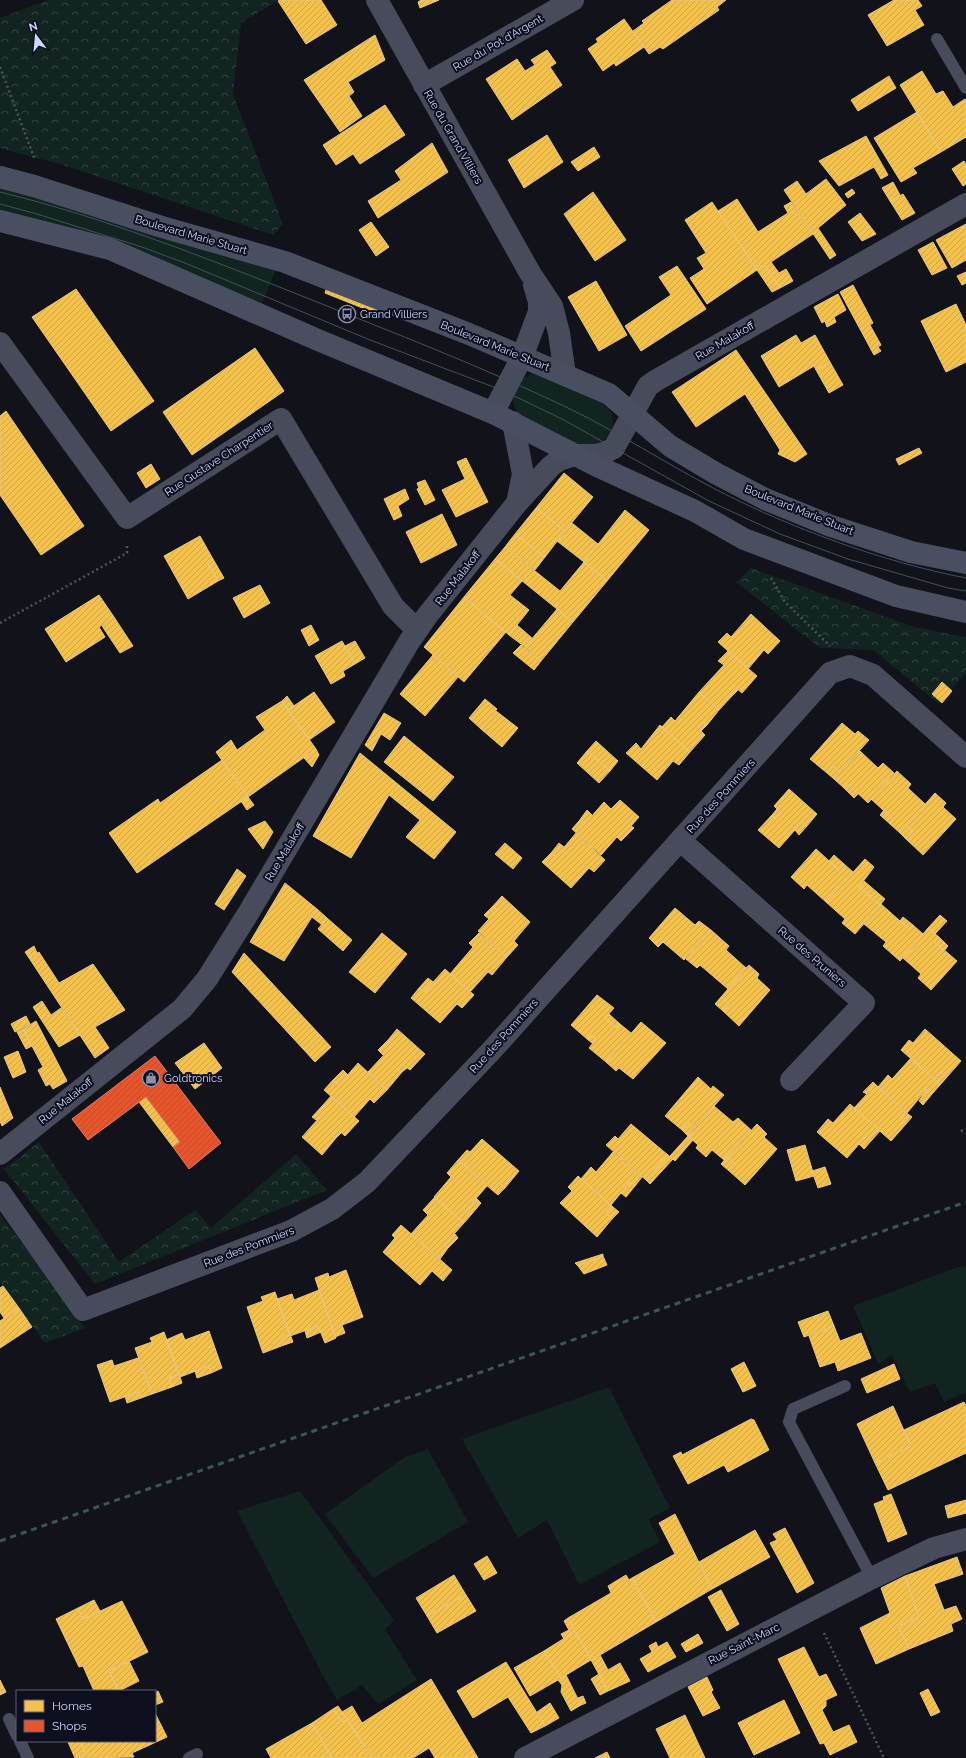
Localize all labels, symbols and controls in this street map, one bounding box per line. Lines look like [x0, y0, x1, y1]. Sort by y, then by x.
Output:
street label: Rue du Pot d'Argent [451, 12, 545, 74]
north arrow [16, 16, 56, 56]
text: N [28, 19, 39, 34]
street label: Rue du Grand Villiers [421, 88, 485, 186]
street label: Boulevard Marie Stuart [133, 213, 249, 257]
bus stop icon: Grand Villiers [337, 304, 357, 324]
place label: Grand Villiers [360, 308, 427, 321]
street label: Boulevard Marie Stuart [439, 318, 552, 374]
street label: Rue Malakoff [693, 319, 757, 363]
street label: Rue Gustave Charpentier [162, 419, 276, 499]
street label: Boulevard Marie Stuart [743, 482, 856, 538]
street label: Rue Malakoff [433, 548, 484, 608]
street label: Rue des Pommiers [684, 756, 758, 836]
street label: Rue Malakoff [262, 820, 308, 884]
street label: Rue des Pruniers [775, 924, 849, 990]
street label: Rue des Pommiers [467, 996, 541, 1076]
shop icon: Goldtronics [141, 1068, 161, 1088]
place label: Goldtronics [164, 1072, 222, 1085]
street label: Rue Malakoff [36, 1075, 96, 1127]
street label: Rue des Pommiers [202, 1224, 296, 1270]
street label: Rue Saint-Marc [706, 1621, 782, 1667]
legend [16, 1690, 156, 1742]
text: Homes [52, 1699, 92, 1713]
text: Shops [52, 1719, 87, 1733]

